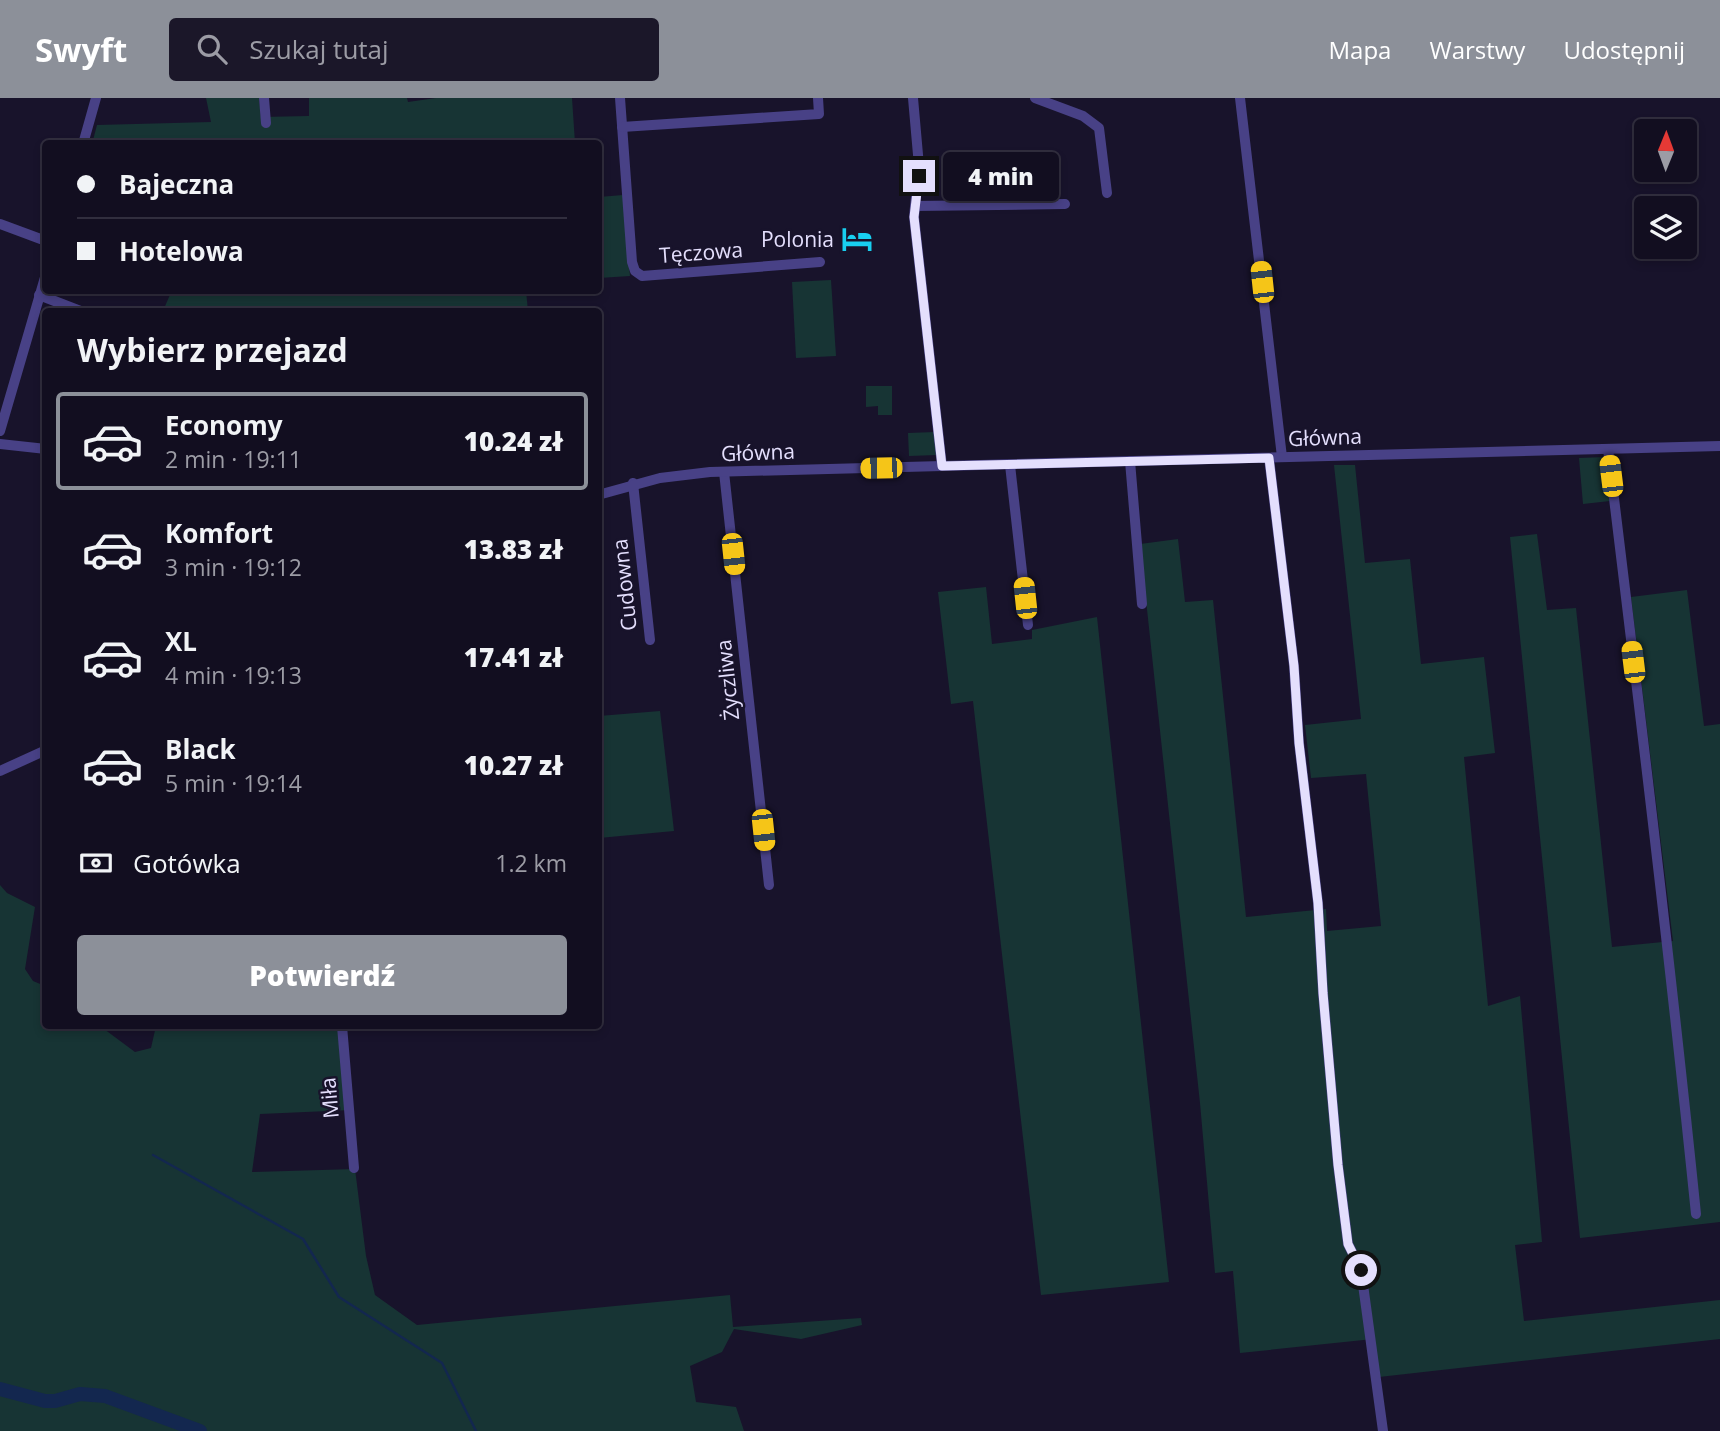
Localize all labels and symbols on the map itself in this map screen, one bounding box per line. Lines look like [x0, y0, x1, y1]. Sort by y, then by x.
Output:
north arrow [1634, 119, 1698, 182]
callout: 4 min [944, 152, 1059, 200]
route end [903, 160, 935, 192]
hotel icon: Polonia [840, 222, 874, 256]
place label: Polonia [761, 225, 834, 253]
street label: Tęczowa [658, 235, 744, 269]
car [1250, 260, 1275, 304]
street label: Główna [1288, 422, 1362, 452]
street label: Główna [721, 437, 795, 467]
car [1599, 454, 1624, 498]
car [860, 457, 903, 479]
car [721, 532, 746, 576]
street label: Cudowna [605, 538, 643, 632]
car [1013, 576, 1038, 620]
street label: Życzliwa [709, 638, 745, 722]
car [1621, 640, 1646, 684]
car [751, 808, 776, 852]
street label: Miła [313, 1076, 345, 1120]
route start [1345, 1254, 1377, 1286]

